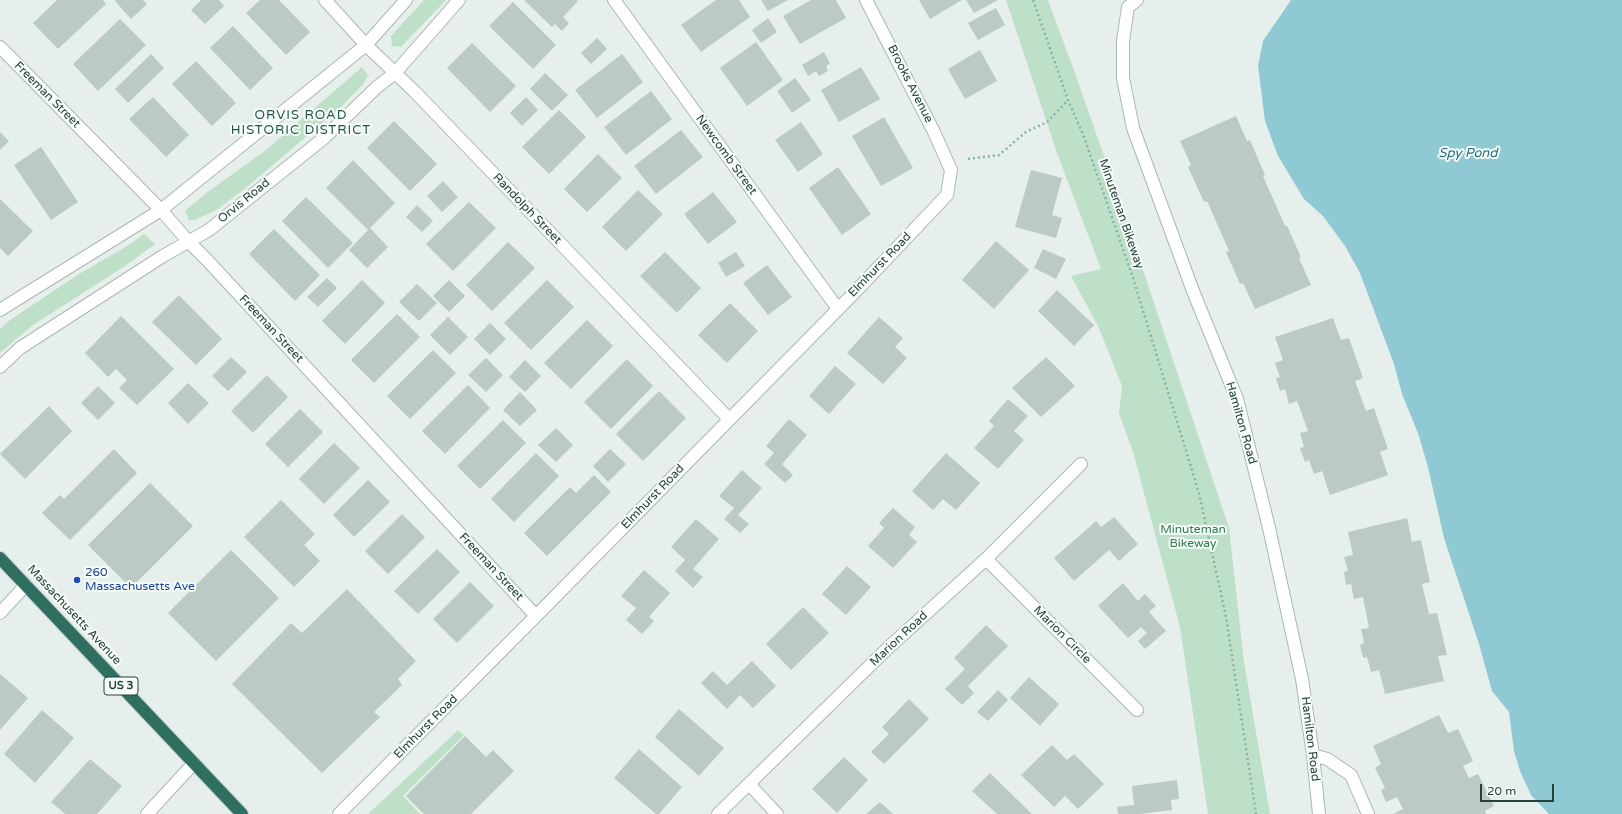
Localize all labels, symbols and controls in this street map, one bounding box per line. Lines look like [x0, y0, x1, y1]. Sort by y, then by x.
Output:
street label: Brooks Avenue [884, 43, 936, 125]
street label: Freeman Street [11, 59, 83, 131]
district label: ORVIS ROAD HISTORIC DISTRICT [231, 108, 371, 139]
street label: Newcomb Street [692, 112, 760, 198]
water label: Spy Pond [1439, 146, 1497, 162]
street label: Minuteman Bikeway [1095, 157, 1147, 271]
street label: Randolph Street [490, 171, 564, 247]
street label: Orvis Road [215, 176, 273, 226]
street label: Elmhurst Road [846, 230, 914, 300]
street label: Freeman Street [236, 292, 306, 366]
street label: Hamilton Road [1222, 380, 1260, 466]
street label: Elmhurst Road [619, 462, 687, 532]
park label: Minuteman Bikeway [1160, 523, 1226, 551]
street label: Freeman Street [456, 530, 526, 604]
street label: Massachusetts Avenue [24, 562, 124, 668]
place label: 260 Massachusetts Ave [85, 566, 195, 594]
marker: 260 Massachusetts Ave [72, 575, 82, 585]
street label: Marion Circle [1030, 603, 1094, 667]
street label: Marion Road [867, 609, 931, 669]
road number: US 3 [104, 677, 138, 695]
street label: Elmhurst Road [391, 692, 461, 762]
street label: Hamilton Road [1298, 696, 1322, 782]
scale bar [1482, 776, 1556, 802]
text: 20 m [1487, 784, 1516, 798]

